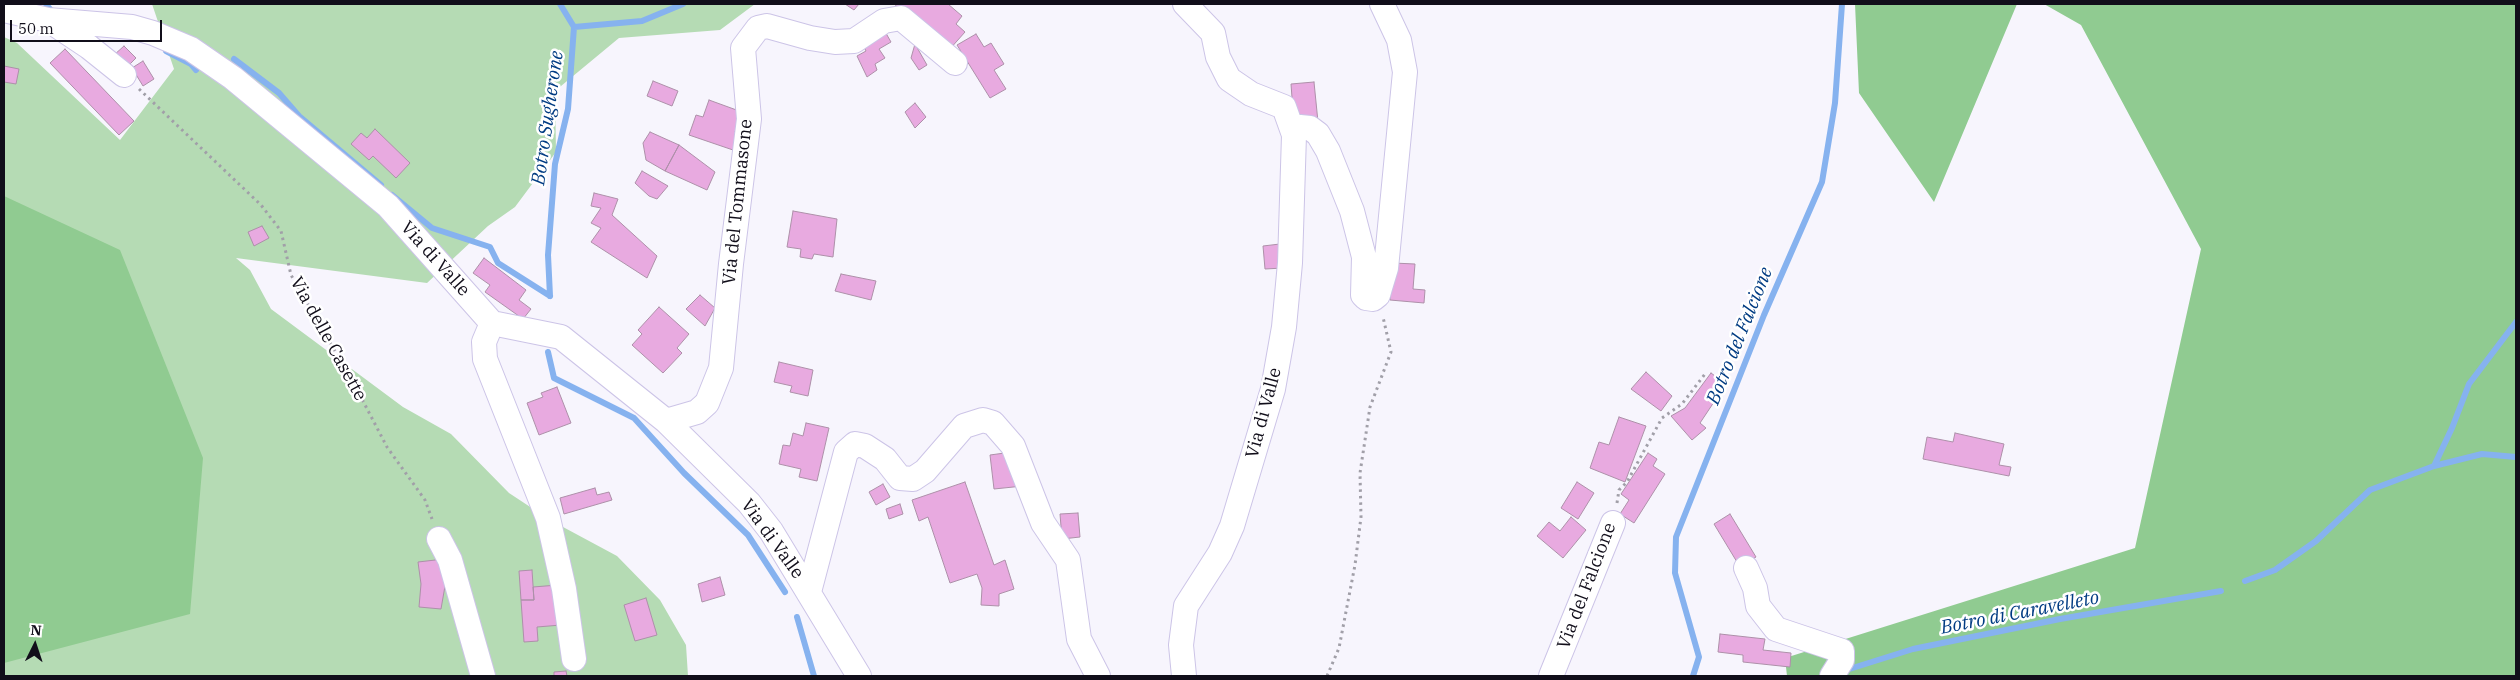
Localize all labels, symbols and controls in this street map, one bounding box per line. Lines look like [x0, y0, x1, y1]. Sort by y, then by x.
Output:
scale bar [12, 10, 165, 42]
text: 50 m [18, 19, 54, 38]
water label: Botro Sugherone [527, 49, 569, 187]
street label: Via del Tommasone [719, 118, 757, 286]
street label: Via di Valle [396, 217, 474, 301]
water label: Botro del Falcione [1702, 264, 1778, 408]
street label: Via delle Casette [285, 273, 371, 405]
street label: Via di Valle [1242, 365, 1286, 461]
street label: Via di Valle [736, 495, 808, 583]
street label: Via del Falcione [1553, 520, 1621, 652]
water label: Botro di Caravelleto [1939, 586, 2101, 640]
north arrow [10, 620, 60, 670]
text: N [30, 621, 42, 639]

